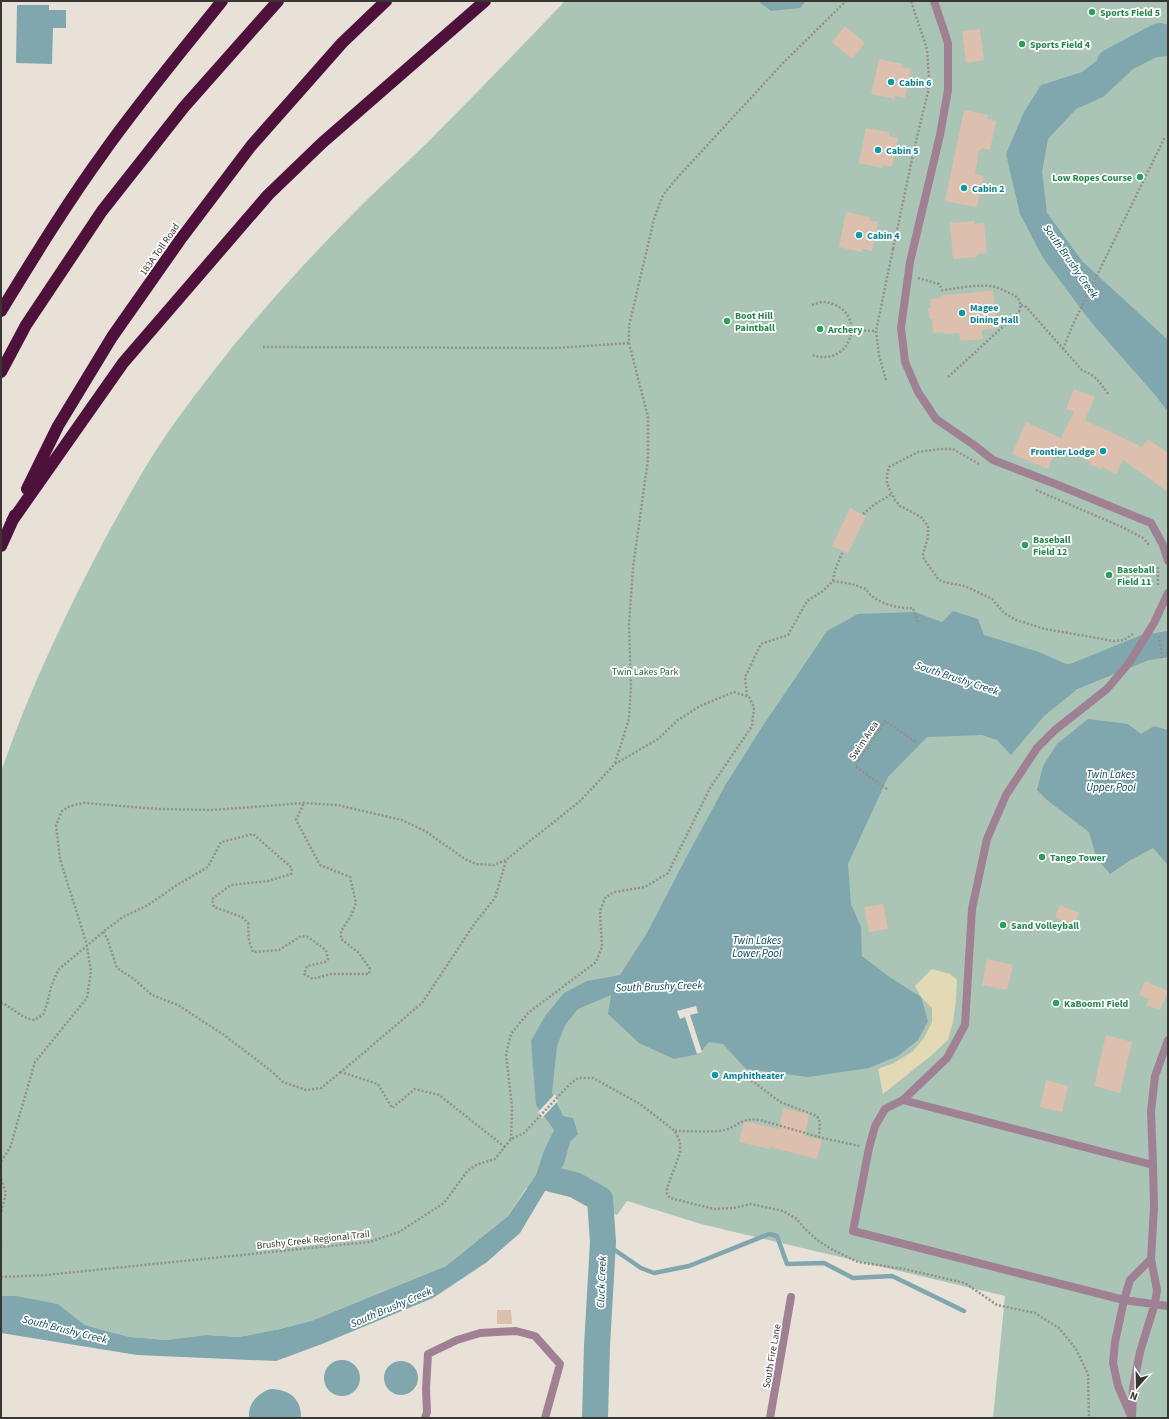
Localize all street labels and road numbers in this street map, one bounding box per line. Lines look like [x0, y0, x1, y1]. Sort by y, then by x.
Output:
street label: 183A Toll Road [137, 221, 183, 279]
street label: Swim Area [846, 718, 882, 763]
street label: Brushy Creek Regional Trail [256, 1227, 371, 1253]
street label: South Fire Lane [759, 1323, 785, 1389]

